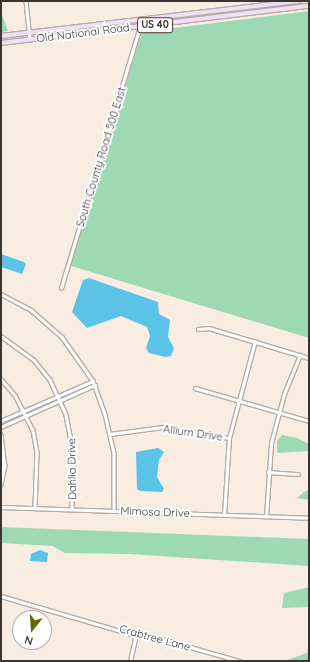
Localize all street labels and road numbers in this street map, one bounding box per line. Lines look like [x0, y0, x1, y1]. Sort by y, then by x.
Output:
road number: US 40 [137, 17, 173, 33]
street label: Old National Road [36, 21, 130, 45]
street label: South County Road 500 East [73, 85, 129, 229]
street label: Allium Drive [162, 422, 224, 444]
street label: Dahlia Drive [65, 438, 79, 500]
street label: Mimosa Drive [120, 504, 190, 520]
street label: Crabtree Lane [118, 622, 192, 654]

